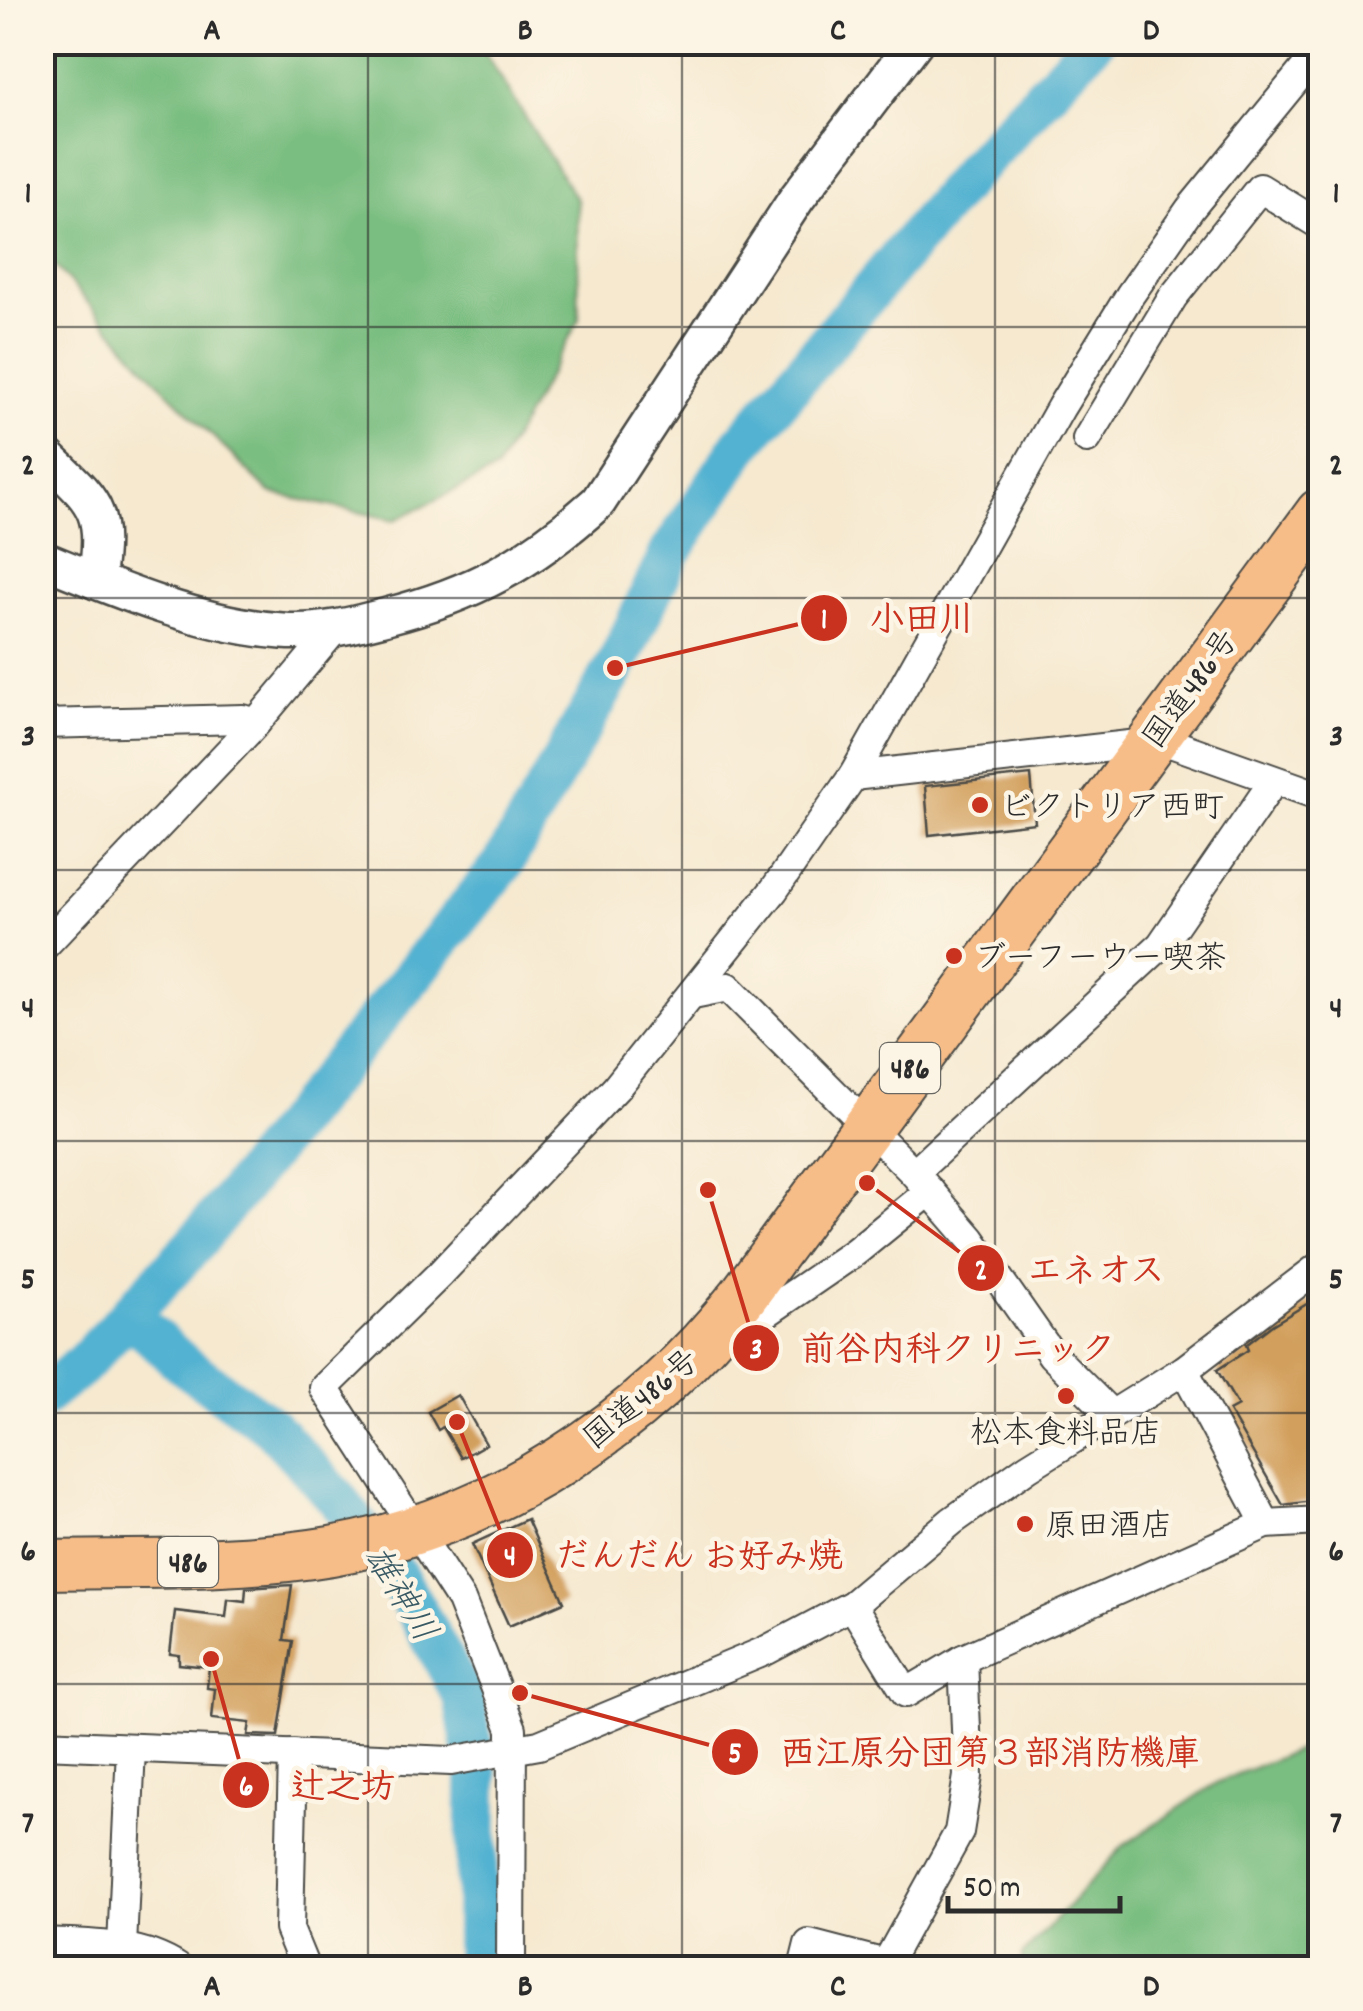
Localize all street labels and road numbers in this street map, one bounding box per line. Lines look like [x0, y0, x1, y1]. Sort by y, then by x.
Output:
street label: 国道486号 [1134, 622, 1252, 760]
road number: 486 [880, 1043, 940, 1093]
street label: 国道486号 [575, 1341, 711, 1463]
road number: 486 [158, 1537, 218, 1587]

